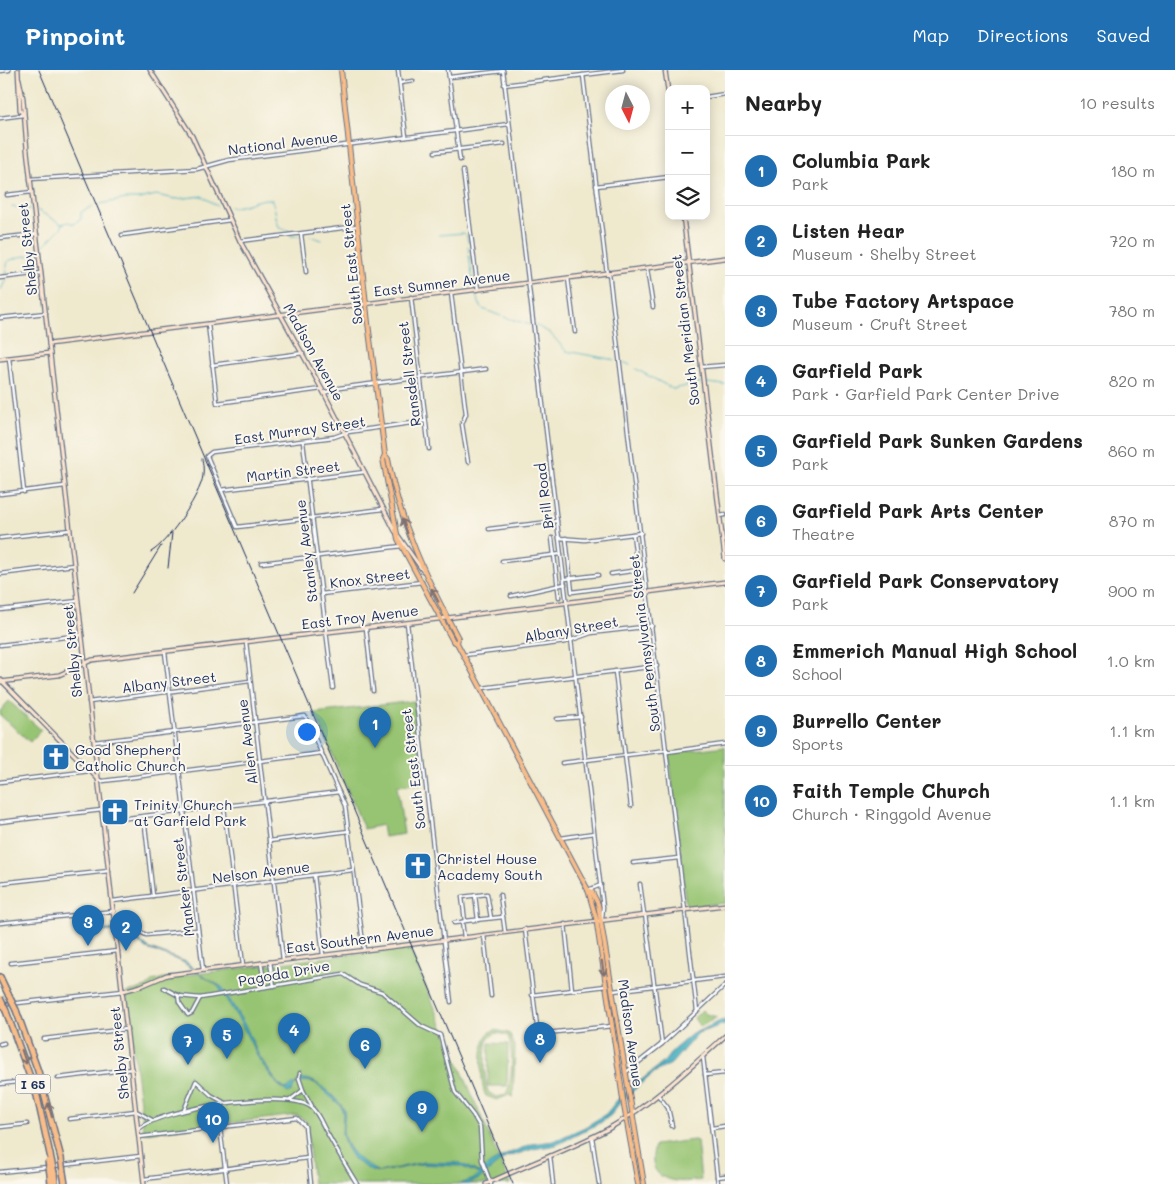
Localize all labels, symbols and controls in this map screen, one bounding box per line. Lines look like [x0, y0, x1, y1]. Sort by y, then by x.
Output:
text: Pinpoint [25, 20, 126, 51]
text: Map [912, 23, 949, 47]
text: Directions [977, 23, 1069, 47]
text: Saved [1097, 23, 1150, 47]
north arrow [605, 85, 650, 130]
map controls [665, 85, 710, 220]
button: + [665, 85, 710, 130]
text: Nearby [745, 89, 822, 116]
text: 10 results [1080, 92, 1155, 113]
street label: National Avenue [227, 127, 339, 159]
button: − [665, 130, 710, 175]
text: Columbia Park [792, 148, 931, 173]
text: 1 [757, 160, 765, 181]
text: 180 m [1110, 160, 1155, 181]
text: Park [792, 173, 828, 194]
button: layers [665, 175, 710, 220]
street label: Shelby Street [13, 202, 41, 296]
street label: South East Street [335, 203, 367, 325]
text: Listen Hear [792, 218, 905, 243]
text: 2 [757, 230, 765, 251]
text: 720 m [1109, 230, 1155, 251]
text: Museum · Shelby Street [792, 243, 976, 264]
street label: South Meridian Street [666, 253, 704, 407]
street label: East Sumner Avenue [373, 265, 511, 301]
text: Tube Factory Artspace [792, 288, 1014, 313]
street label: Madison Avenue [279, 300, 349, 404]
text: 3 [756, 300, 766, 321]
text: 780 m [1109, 300, 1155, 321]
text: Museum · Cruft Street [792, 313, 967, 334]
street label: Ransdell Street [393, 320, 425, 428]
text: Garfield Park [792, 358, 923, 383]
text: 4 [756, 370, 766, 391]
text: 820 m [1109, 370, 1155, 391]
text: Park · Garfield Park Center Drive [792, 383, 1060, 404]
street label: East Murray Street [233, 411, 367, 449]
text: Garfield Park Sunken Gardens [792, 428, 1083, 453]
text: 5 [756, 440, 766, 461]
text: 860 m [1108, 440, 1155, 461]
text: Park [792, 453, 828, 474]
street label: Martin Street [245, 456, 341, 486]
street label: Brill Road [531, 462, 557, 530]
text: Garfield Park Arts Center [792, 498, 1044, 523]
street label: Stanley Avenue [290, 499, 322, 603]
text: 6 [756, 510, 766, 531]
text: 870 m [1109, 510, 1155, 531]
one-way arrow [400, 518, 409, 534]
text: Theatre [792, 523, 855, 544]
street label: South Pennsylvania Street [624, 553, 664, 733]
street label: Knox Street [329, 564, 411, 592]
text: Garfield Park Conservatory [792, 568, 1059, 593]
text: 7 [757, 580, 765, 601]
text: 900 m [1108, 580, 1155, 601]
one-way arrow [430, 588, 439, 603]
text: Park [792, 593, 828, 614]
street label: East Troy Avenue [301, 600, 419, 634]
street label: Shelby Street [58, 604, 86, 698]
street label: Albany Street [523, 611, 619, 647]
text: Emmerich Manual High School [792, 638, 1077, 663]
text: 8 [756, 650, 766, 671]
text: 1.0 km [1107, 650, 1155, 671]
text: School [792, 663, 842, 684]
street label: Albany Street [121, 667, 217, 697]
street label: Allen Avenue [232, 698, 262, 786]
pin: 1 [359, 707, 391, 748]
street label: South East Street [396, 708, 430, 830]
text: Burrello Center [792, 708, 941, 733]
your location [294, 719, 320, 745]
text: 9 [756, 720, 766, 741]
text: 1.1 km [1110, 720, 1155, 741]
text: Sports [792, 733, 843, 754]
place label: Good Shepherd Catholic Church [75, 740, 185, 775]
church icon: Good Shepherd Catholic Church [41, 742, 71, 772]
text: Faith Temple Church [792, 778, 990, 803]
text: 10 [752, 790, 770, 811]
text: 1.1 km [1110, 790, 1155, 811]
place label: Trinity Church at Garfield Park [134, 795, 247, 830]
church icon: Trinity Church at Garfield Park [100, 797, 130, 827]
text: Church · Ringgold Avenue [792, 803, 992, 824]
street label: Manker Street [167, 836, 199, 938]
place label: Christel House Academy South [437, 849, 542, 884]
church icon: Christel House Academy South [403, 851, 433, 881]
street label: Nelson Avenue [211, 857, 311, 887]
pin: 3 [72, 905, 104, 946]
pin: 2 [110, 910, 142, 951]
street label: East Southern Avenue [285, 921, 435, 957]
street label: Pagoda Drive [237, 956, 331, 990]
one-way arrow [599, 960, 609, 976]
street label: Madison Avenue [614, 978, 648, 1088]
street label: Shelby Street [105, 1006, 133, 1100]
pin: 4 [278, 1013, 310, 1054]
pin: 5 [211, 1018, 243, 1059]
pin: 8 [524, 1022, 556, 1063]
pin: 7 [172, 1024, 204, 1065]
pin: 6 [349, 1028, 381, 1069]
one-way arrow [20, 1049, 29, 1064]
road number: I 65 [15, 1074, 50, 1094]
pin: 9 [406, 1091, 438, 1132]
pin: 10 [197, 1102, 229, 1143]
one-way arrow [44, 1103, 54, 1119]

